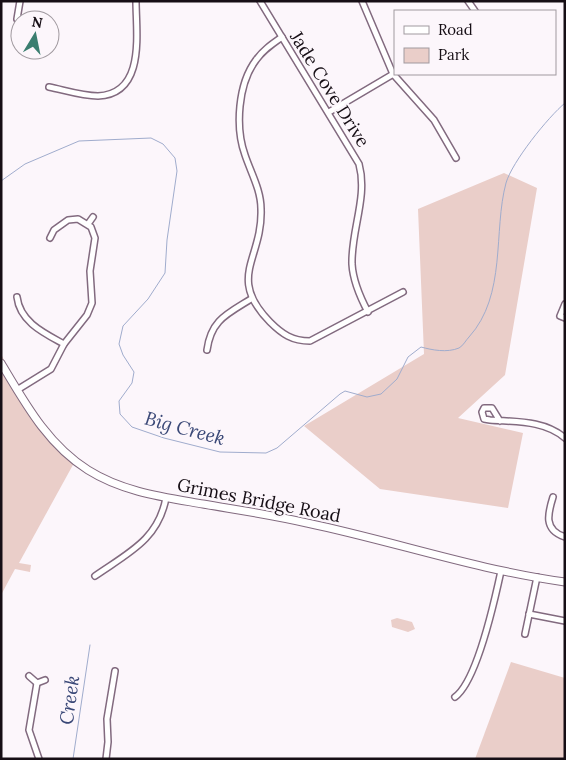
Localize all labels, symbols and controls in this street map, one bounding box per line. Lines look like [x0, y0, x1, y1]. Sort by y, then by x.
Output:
north arrow [10, 10, 60, 60]
legend [394, 10, 556, 75]
text: N [30, 12, 44, 32]
text: Road [438, 20, 473, 39]
street label: Jade Cove Drive [285, 26, 375, 151]
text: Park [438, 45, 469, 64]
water label: Big Creek [142, 406, 228, 450]
street label: Grimes Bridge Road [175, 473, 343, 527]
water label: Creek [54, 674, 84, 726]

